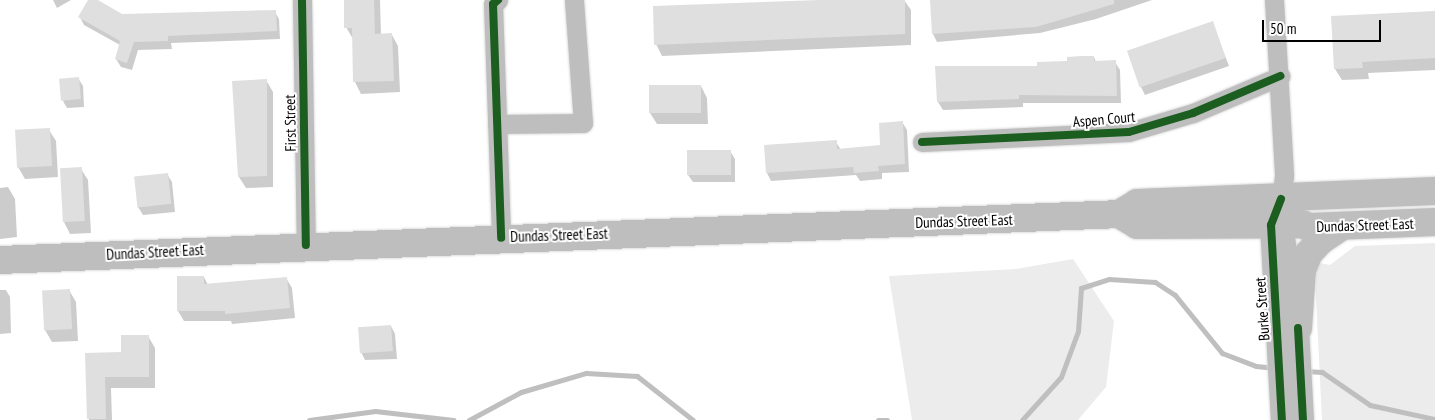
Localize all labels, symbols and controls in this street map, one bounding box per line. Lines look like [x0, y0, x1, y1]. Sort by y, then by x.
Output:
scale bar [1265, 10, 1384, 42]
text: 50 m [1270, 19, 1296, 38]
street label: First Street [281, 94, 299, 152]
street label: Aspen Court [1072, 107, 1136, 131]
street label: Dundas Street East [915, 210, 1013, 232]
street label: Dundas Street East [1316, 214, 1414, 236]
street label: Dundas Street East [510, 224, 608, 246]
street label: Dundas Street East [106, 240, 204, 264]
street label: Burke Street [1251, 277, 1273, 341]

